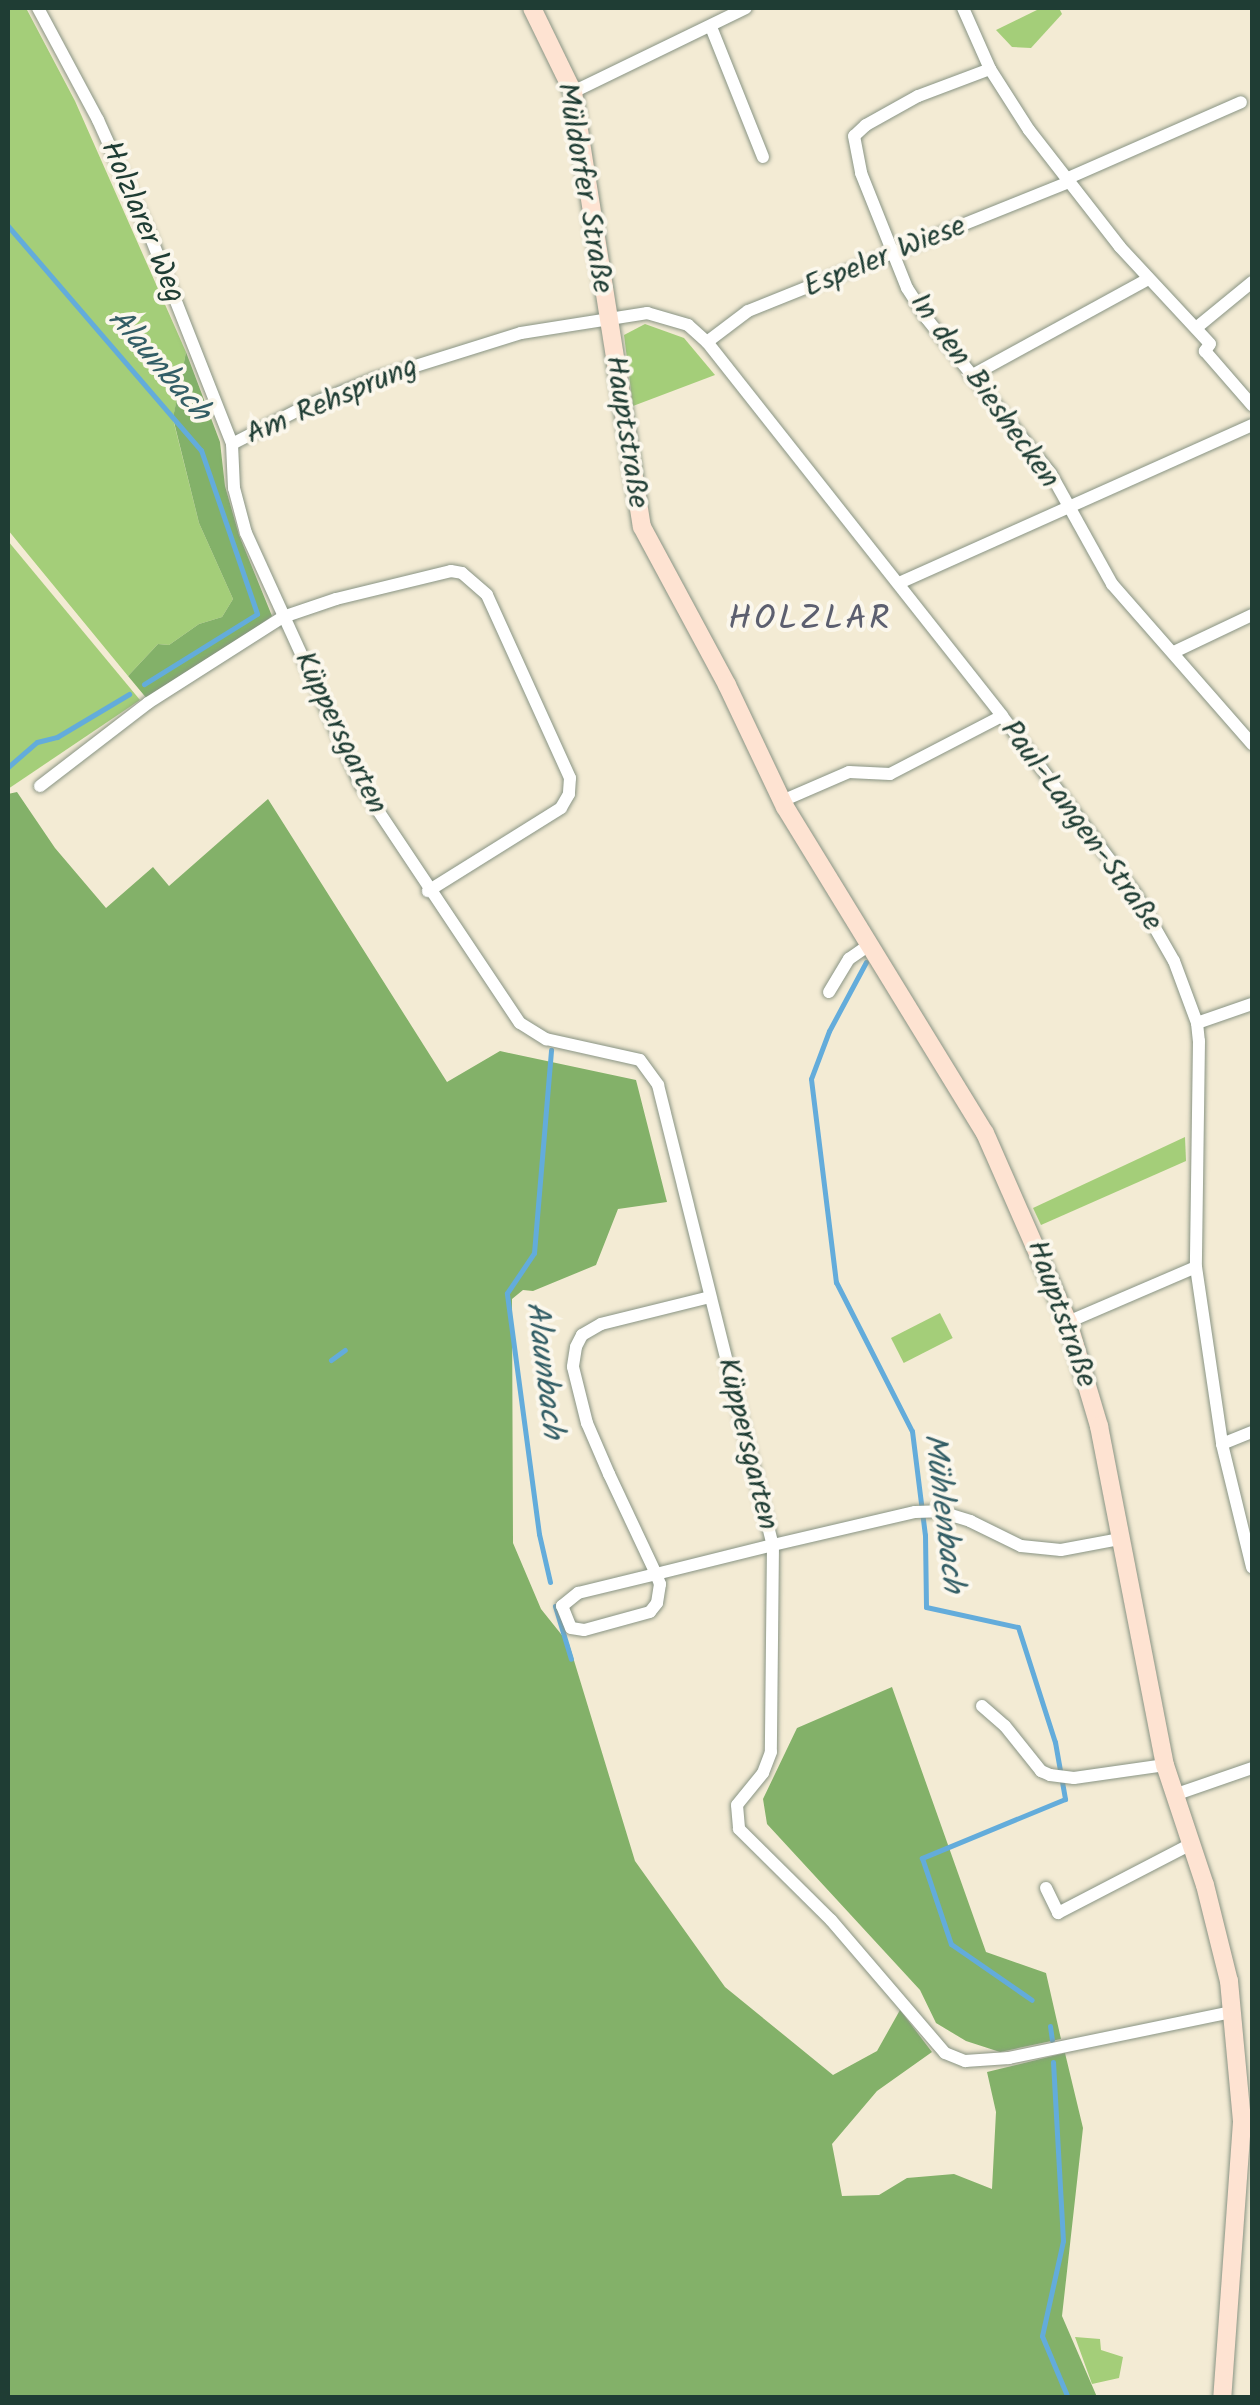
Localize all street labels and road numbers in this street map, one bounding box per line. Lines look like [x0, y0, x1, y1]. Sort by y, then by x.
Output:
street label: Müldorfer Straße [548, 80, 620, 296]
street label: Holzlarer Weg [92, 136, 192, 308]
street label: Espeler Wiese [799, 208, 971, 306]
street label: In den Bieshecken [901, 286, 1067, 496]
street label: Am Rehsprung [241, 349, 423, 453]
street label: Hauptstraße [596, 353, 656, 511]
street label: Küppersgarten [285, 646, 395, 820]
street label: Paul-Langen-Straße [992, 713, 1170, 939]
street label: Hauptstraße [1018, 1235, 1104, 1393]
street label: Küppersgarten [708, 1354, 786, 1534]

